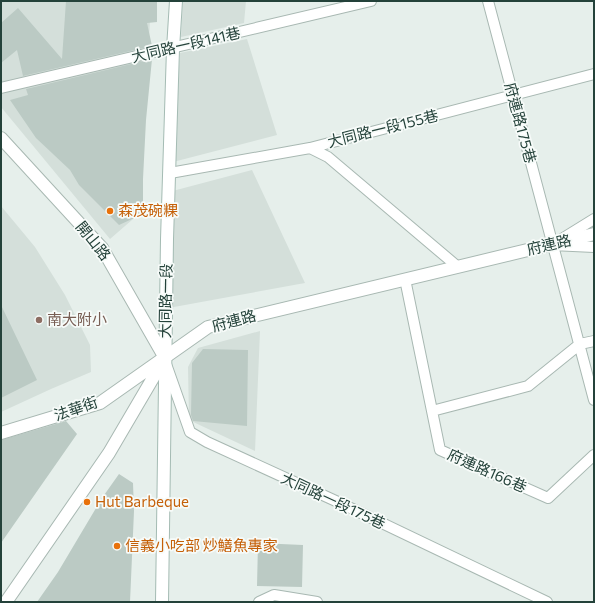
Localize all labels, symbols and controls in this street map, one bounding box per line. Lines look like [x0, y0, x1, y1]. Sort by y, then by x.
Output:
street label: 大同路一段141巷 [129, 23, 242, 65]
street label: 府連路175巷 [502, 80, 540, 165]
street label: 大同路一段155巷 [325, 106, 440, 151]
place label: 森茂碗粿 [118, 201, 178, 219]
marker: 森茂碗粿 [105, 206, 115, 216]
street label: 開山路 [73, 217, 115, 264]
street label: 府連路 [525, 230, 573, 258]
street label: 大同路一段 [155, 263, 175, 339]
street label: 府連路 [210, 306, 258, 335]
place label: 南大附小 [47, 310, 107, 328]
marker: 南大附小 [34, 315, 44, 325]
street label: 法華街 [51, 392, 100, 424]
street label: 府連路166巷 [445, 445, 530, 496]
street label: 大同路一段175巷 [278, 468, 388, 532]
place label: Hut Barbeque [95, 492, 189, 510]
marker: Hut Barbeque [82, 497, 92, 507]
place label: 信義小吃部 炒鱔魚專家 [125, 536, 278, 554]
marker: 信義小吃部 炒鱔魚專家 [112, 541, 122, 551]

